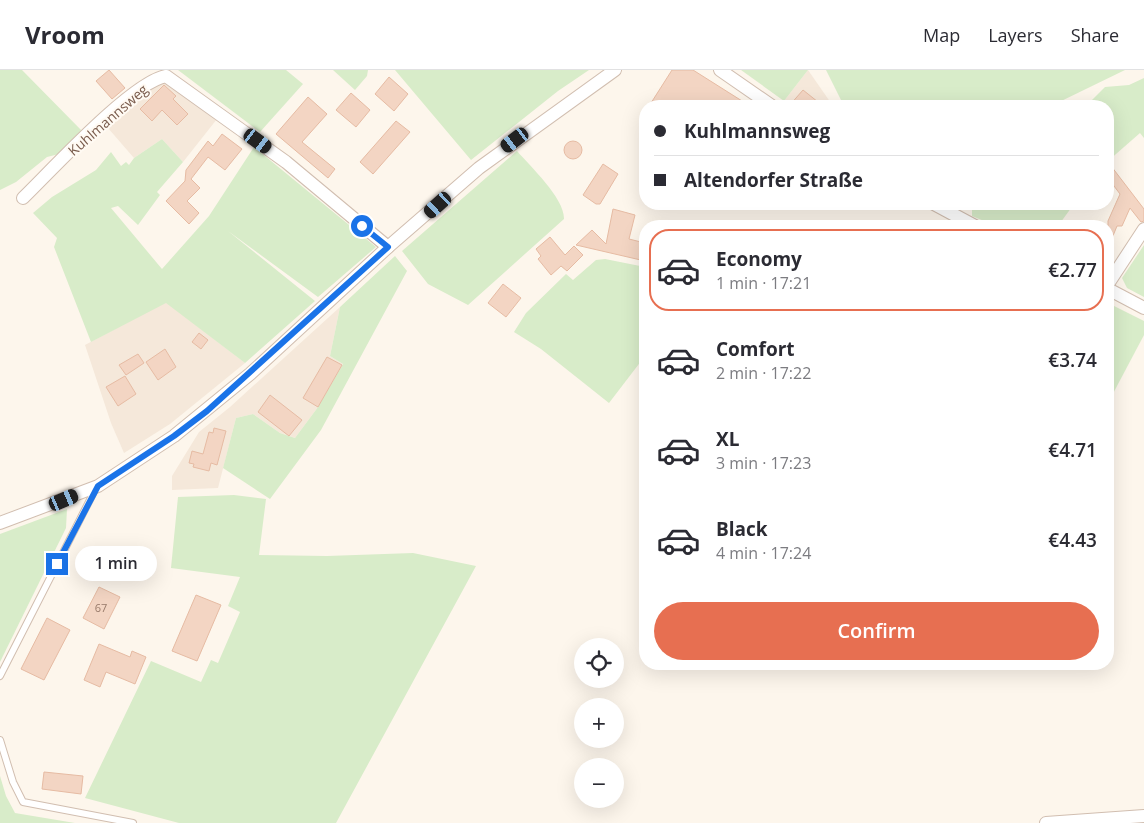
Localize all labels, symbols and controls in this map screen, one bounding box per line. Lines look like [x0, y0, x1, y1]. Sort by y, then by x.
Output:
text: Vroom [25, 18, 105, 51]
text: Map [923, 23, 960, 47]
text: Layers [988, 23, 1043, 47]
text: Share [1071, 23, 1119, 47]
street label: Kuhlmannsweg [64, 79, 152, 160]
text: Kuhlmannsweg [684, 118, 830, 144]
car [498, 125, 531, 155]
car [241, 126, 274, 156]
text: Altendorfer Straße [684, 167, 863, 193]
car [421, 189, 454, 221]
route start [351, 215, 373, 237]
text: Economy [716, 246, 802, 272]
icon: car [656, 248, 701, 293]
text: €2.77 [1048, 257, 1097, 283]
text: 1 min · 17:21 [716, 272, 811, 294]
text: Comfort [716, 336, 795, 362]
icon: car [656, 338, 701, 383]
text: €3.74 [1048, 347, 1097, 373]
text: 2 min · 17:22 [716, 362, 811, 384]
text: XL [716, 426, 739, 452]
icon: car [656, 428, 701, 473]
text: €4.71 [1048, 437, 1097, 463]
text: 3 min · 17:23 [716, 452, 811, 474]
car [47, 487, 80, 513]
text: Black [716, 516, 768, 542]
icon: car [656, 518, 701, 563]
text: €4.43 [1048, 527, 1097, 553]
text: 4 min · 17:24 [716, 542, 811, 564]
callout: 1 min [74, 546, 157, 582]
text: 1 min [94, 552, 138, 574]
route end [46, 553, 68, 575]
house number: 67 [95, 600, 107, 615]
button: Confirm [654, 602, 1099, 660]
map controls [574, 638, 624, 808]
button: locate [574, 638, 624, 688]
button: + [574, 698, 624, 748]
button: − [574, 758, 624, 808]

